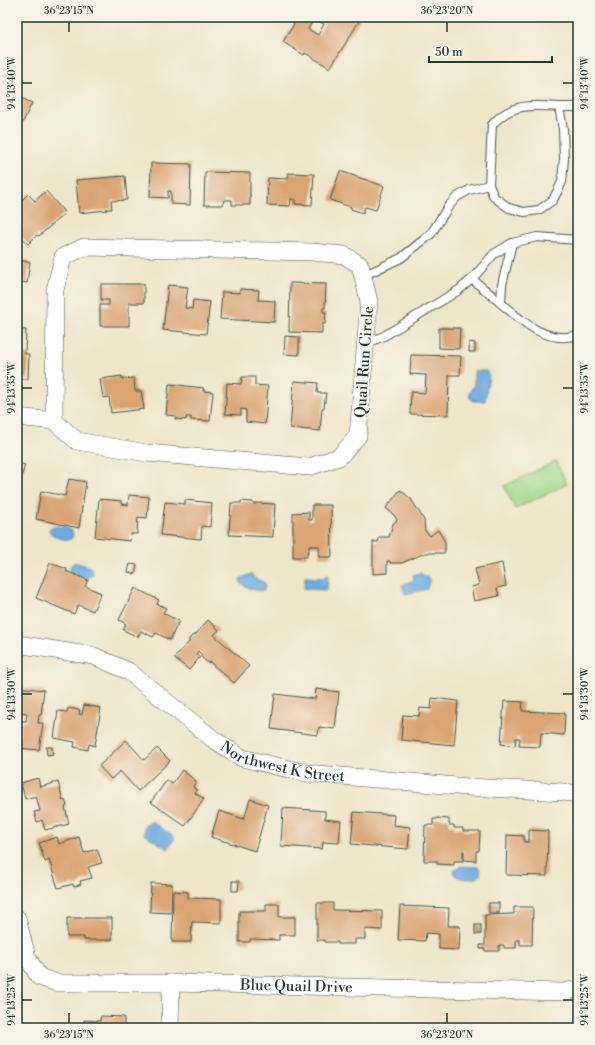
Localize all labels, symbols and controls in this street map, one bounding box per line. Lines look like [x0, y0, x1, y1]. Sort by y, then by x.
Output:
text: 36°23'15"N [44, 5, 94, 17]
text: 36°23'20"N [421, 5, 474, 17]
scale bar [429, 38, 552, 64]
text: 50 m [435, 45, 463, 60]
text: 94°13'40"W [6, 55, 18, 110]
text: 94°13'40"W [579, 55, 591, 110]
street label: Quail Run Circle [351, 305, 378, 419]
text: 94°13'35"W [6, 361, 18, 414]
text: 94°13'35"W [579, 361, 591, 414]
text: 94°13'30"W [6, 667, 18, 720]
text: 94°13'30"W [579, 667, 591, 720]
street label: Northwest K Street [217, 737, 346, 786]
text: 94°13'25"W [6, 973, 18, 1026]
text: 94°13'25"W [579, 973, 591, 1026]
street label: Blue Quail Drive [239, 976, 353, 997]
text: 36°23'15"N [44, 1029, 94, 1041]
text: 36°23'20"N [421, 1029, 474, 1041]

